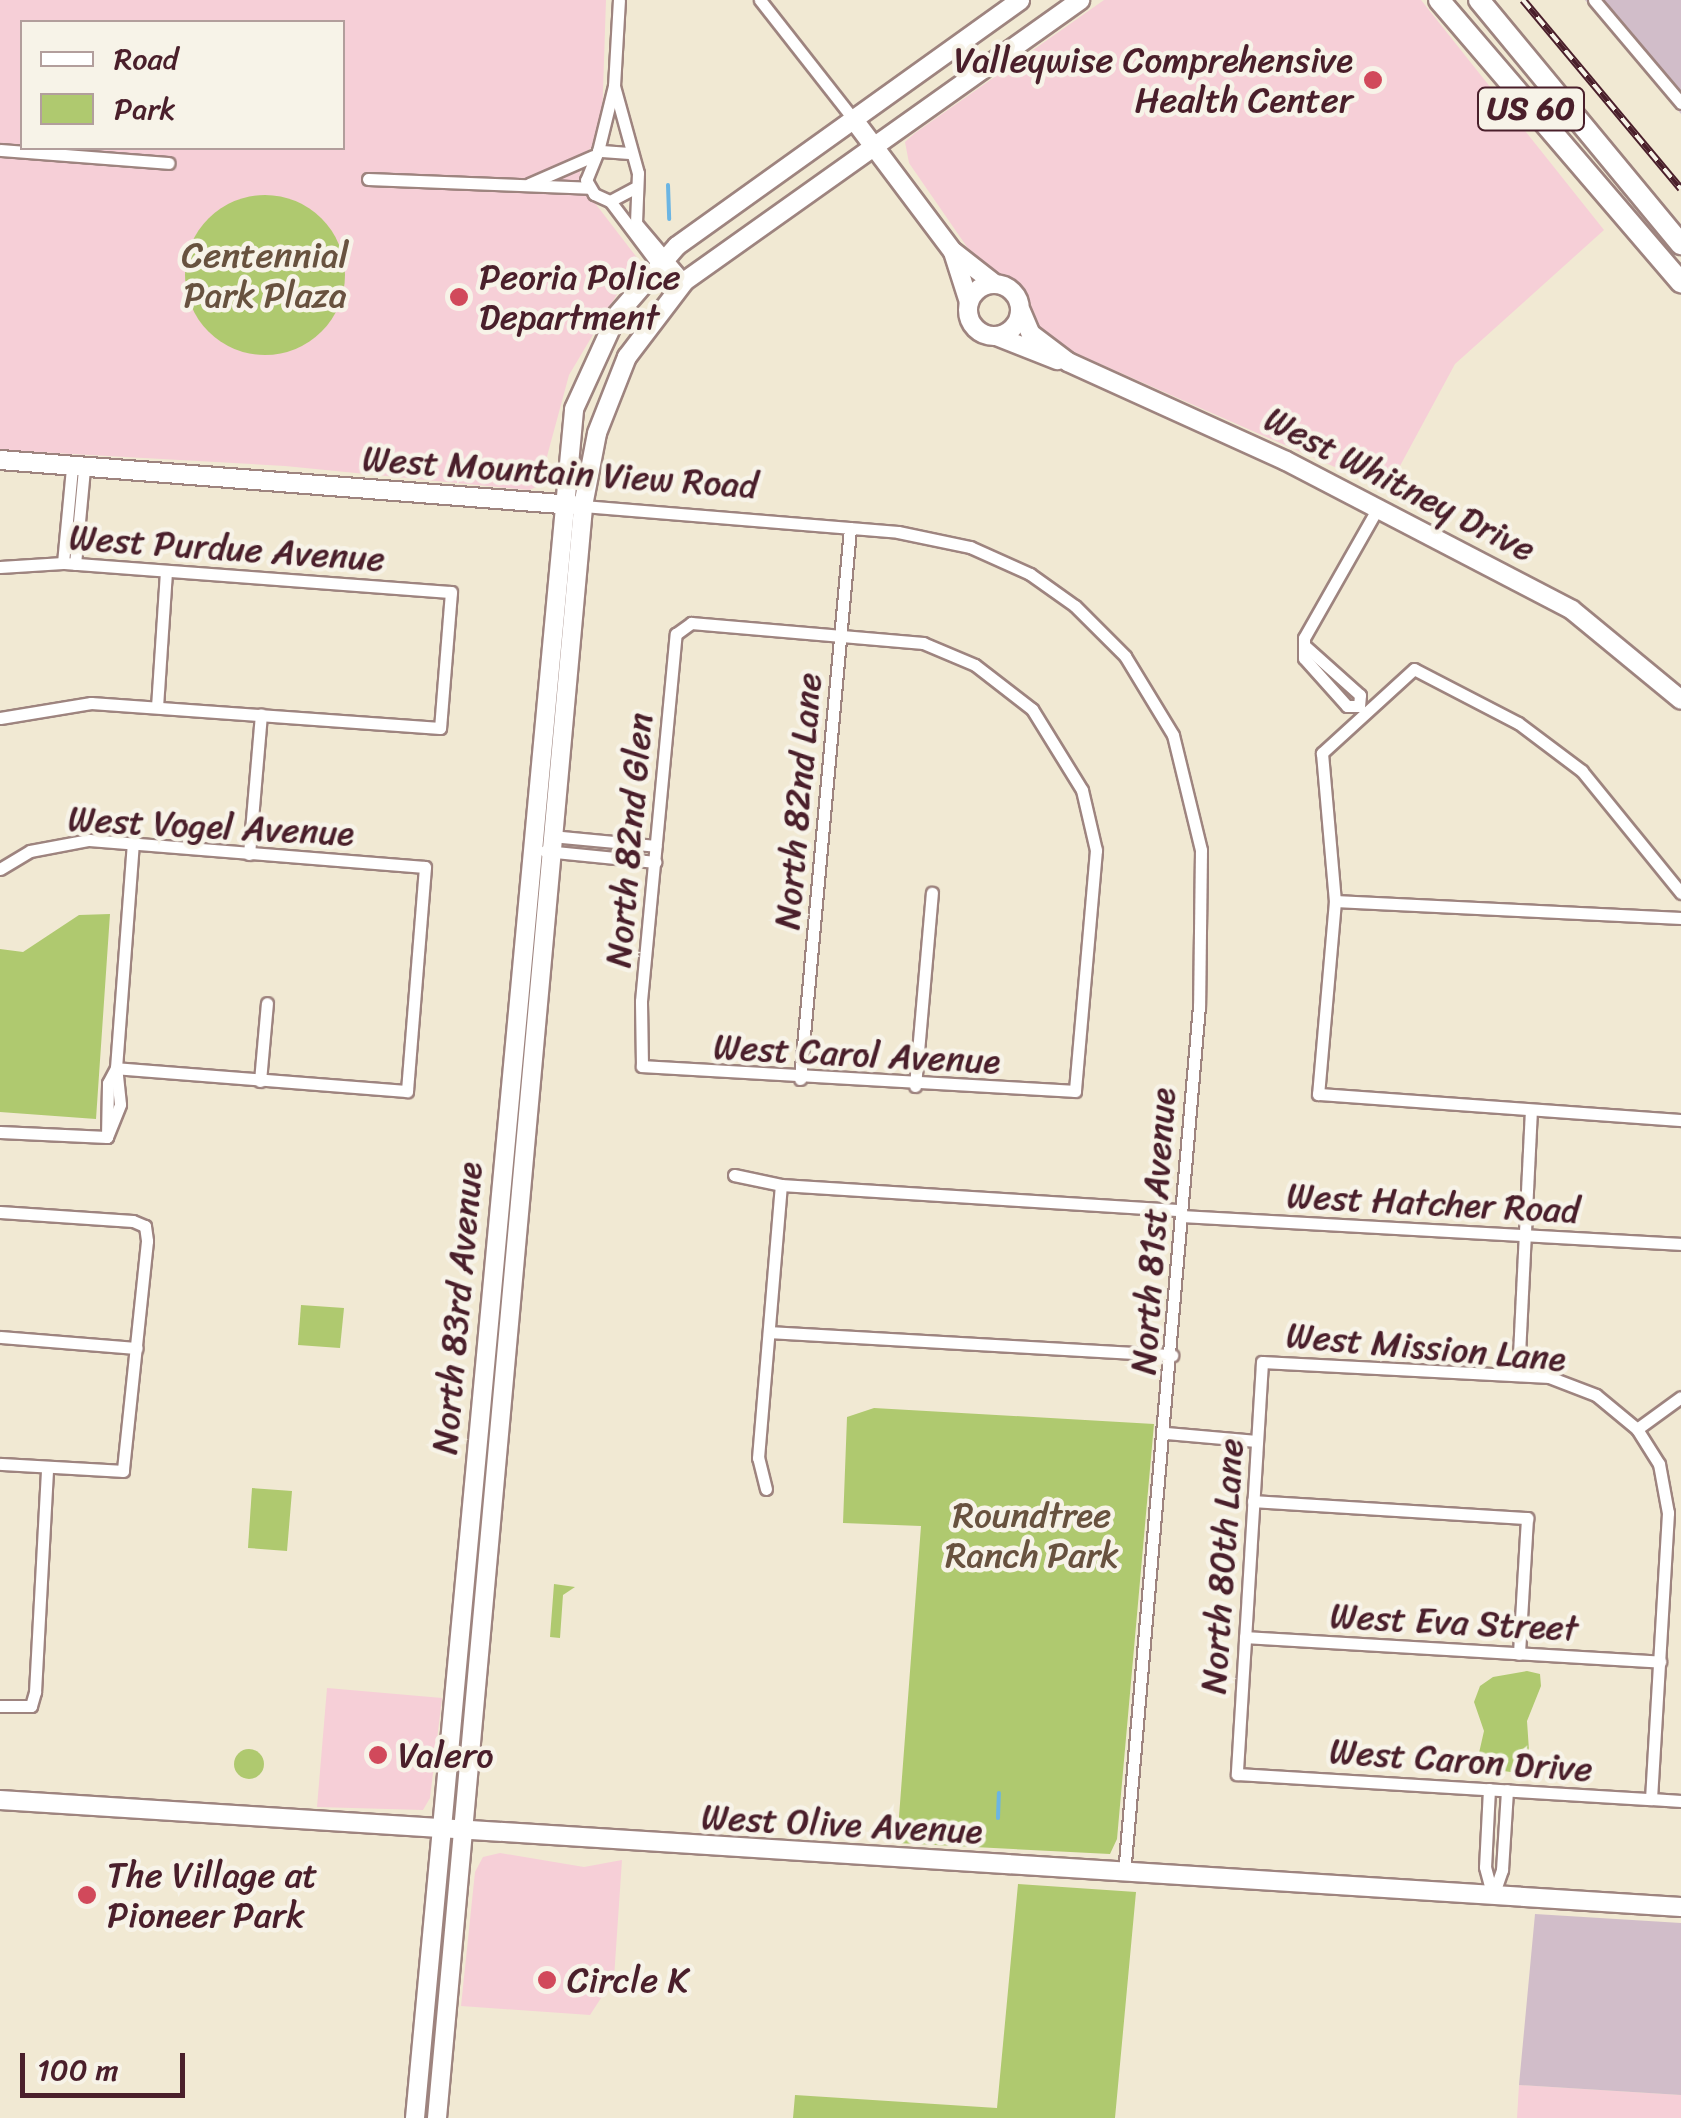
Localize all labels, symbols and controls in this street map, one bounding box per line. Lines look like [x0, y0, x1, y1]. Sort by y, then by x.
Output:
legend [20, 20, 345, 150]
text: Road [114, 32, 178, 86]
place label: Valleywise Comprehensive Health Center [955, 39, 1353, 121]
marker: Valleywise Comprehensive Health Center [1362, 69, 1384, 91]
text: Park [114, 82, 176, 136]
road number: US 60 [1476, 82, 1586, 136]
park label: Centennial Park Plaza [181, 234, 349, 316]
place label: Peoria Police Department [479, 256, 680, 338]
marker: Peoria Police Department [448, 286, 470, 308]
street label: West Whitney Drive [1257, 397, 1543, 571]
street label: West Mountain View Road [361, 437, 759, 507]
street label: West Purdue Avenue [69, 516, 385, 580]
street label: North 82nd Lane [766, 671, 830, 931]
street label: North 82nd Glen [597, 711, 661, 969]
street label: West Vogel Avenue [66, 798, 356, 854]
street label: West Carol Avenue [712, 1025, 1002, 1083]
street label: North 81st Avenue [1122, 1086, 1184, 1376]
street label: North 83rd Avenue [423, 1160, 491, 1456]
street label: West Hatcher Road [1284, 1174, 1582, 1232]
street label: West Mission Lane [1284, 1314, 1568, 1380]
street label: North 80th Lane [1192, 1437, 1252, 1695]
park label: Roundtree Ranch Park [945, 1494, 1119, 1576]
street label: West Eva Street [1328, 1594, 1580, 1650]
street label: West Caron Drive [1328, 1730, 1594, 1790]
place label: Valero [398, 1734, 494, 1776]
marker: Valero [367, 1744, 389, 1766]
street label: West Olive Avenue [700, 1796, 984, 1852]
place label: The Village at Pioneer Park [107, 1854, 316, 1936]
marker: The Village at Pioneer Park [76, 1884, 98, 1906]
place label: Circle K [567, 1959, 689, 2001]
marker: Circle K [536, 1969, 558, 1991]
scale bar [25, 2033, 190, 2095]
text: 100 m [37, 2043, 119, 2097]

